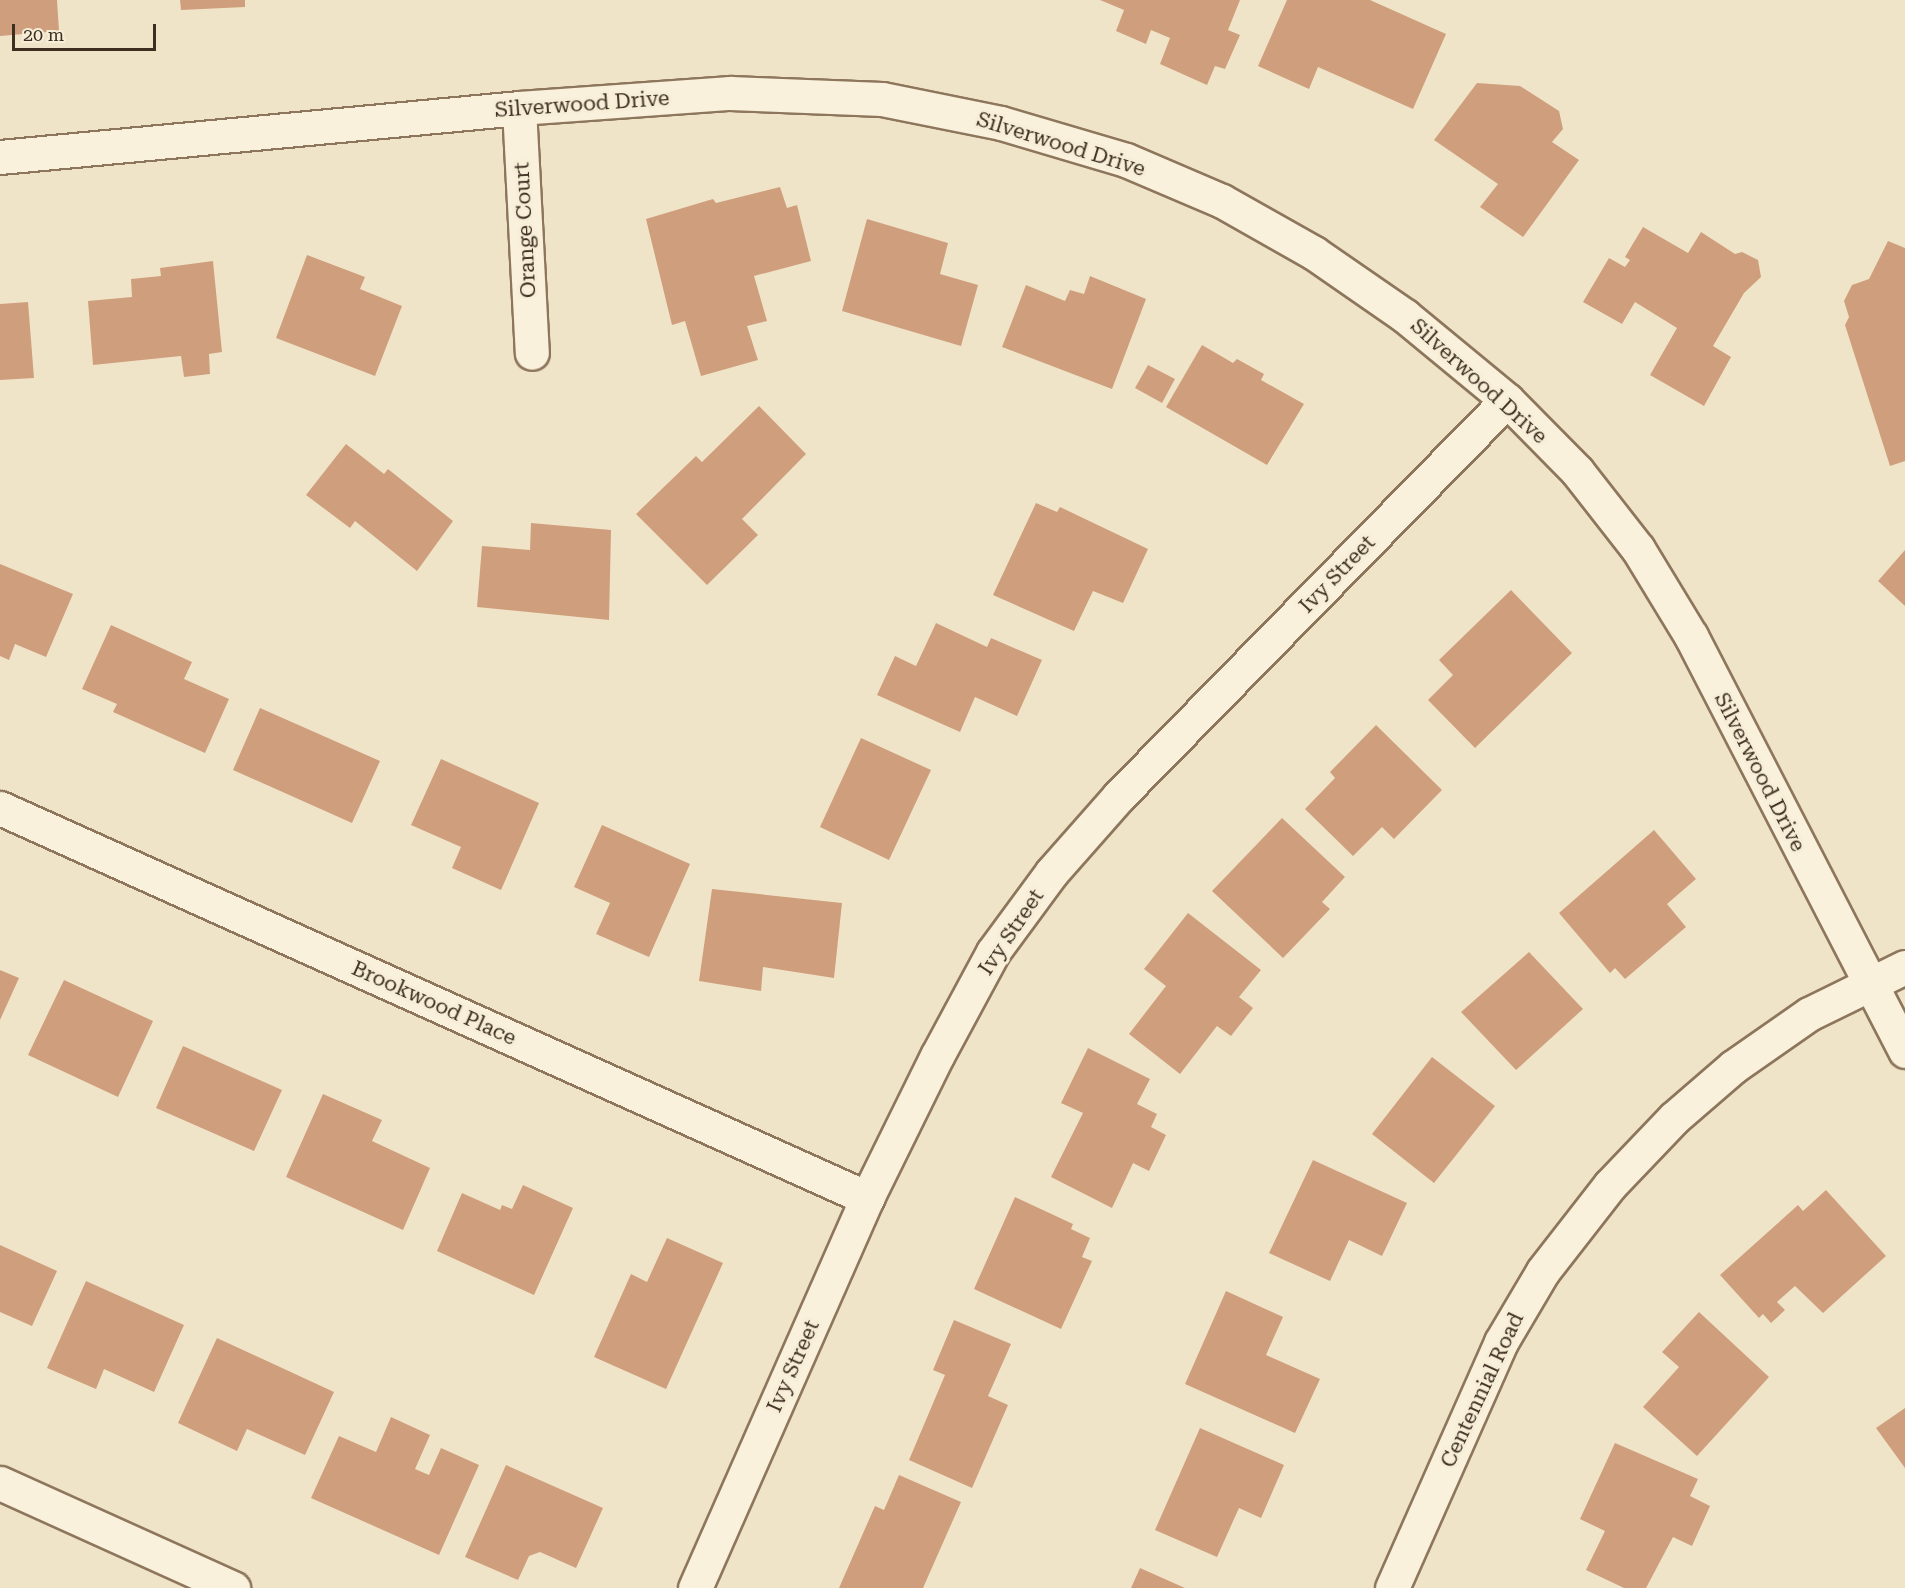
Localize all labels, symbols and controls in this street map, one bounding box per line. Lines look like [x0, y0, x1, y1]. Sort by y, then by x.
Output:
scale bar [15, 12, 159, 50]
text: 20 m [23, 24, 64, 45]
street label: Silverwood Drive [494, 85, 670, 123]
street label: Silverwood Drive [974, 106, 1148, 182]
street label: Orange Court [509, 161, 541, 299]
street label: Silverwood Drive [1406, 313, 1552, 449]
street label: Ivy Street [1294, 530, 1380, 618]
street label: Silverwood Drive [1709, 688, 1811, 856]
street label: Ivy Street [973, 884, 1049, 980]
street label: Brookwood Place [348, 955, 520, 1051]
street label: Centennial Road [1435, 1309, 1529, 1471]
street label: Ivy Street [761, 1316, 825, 1416]

